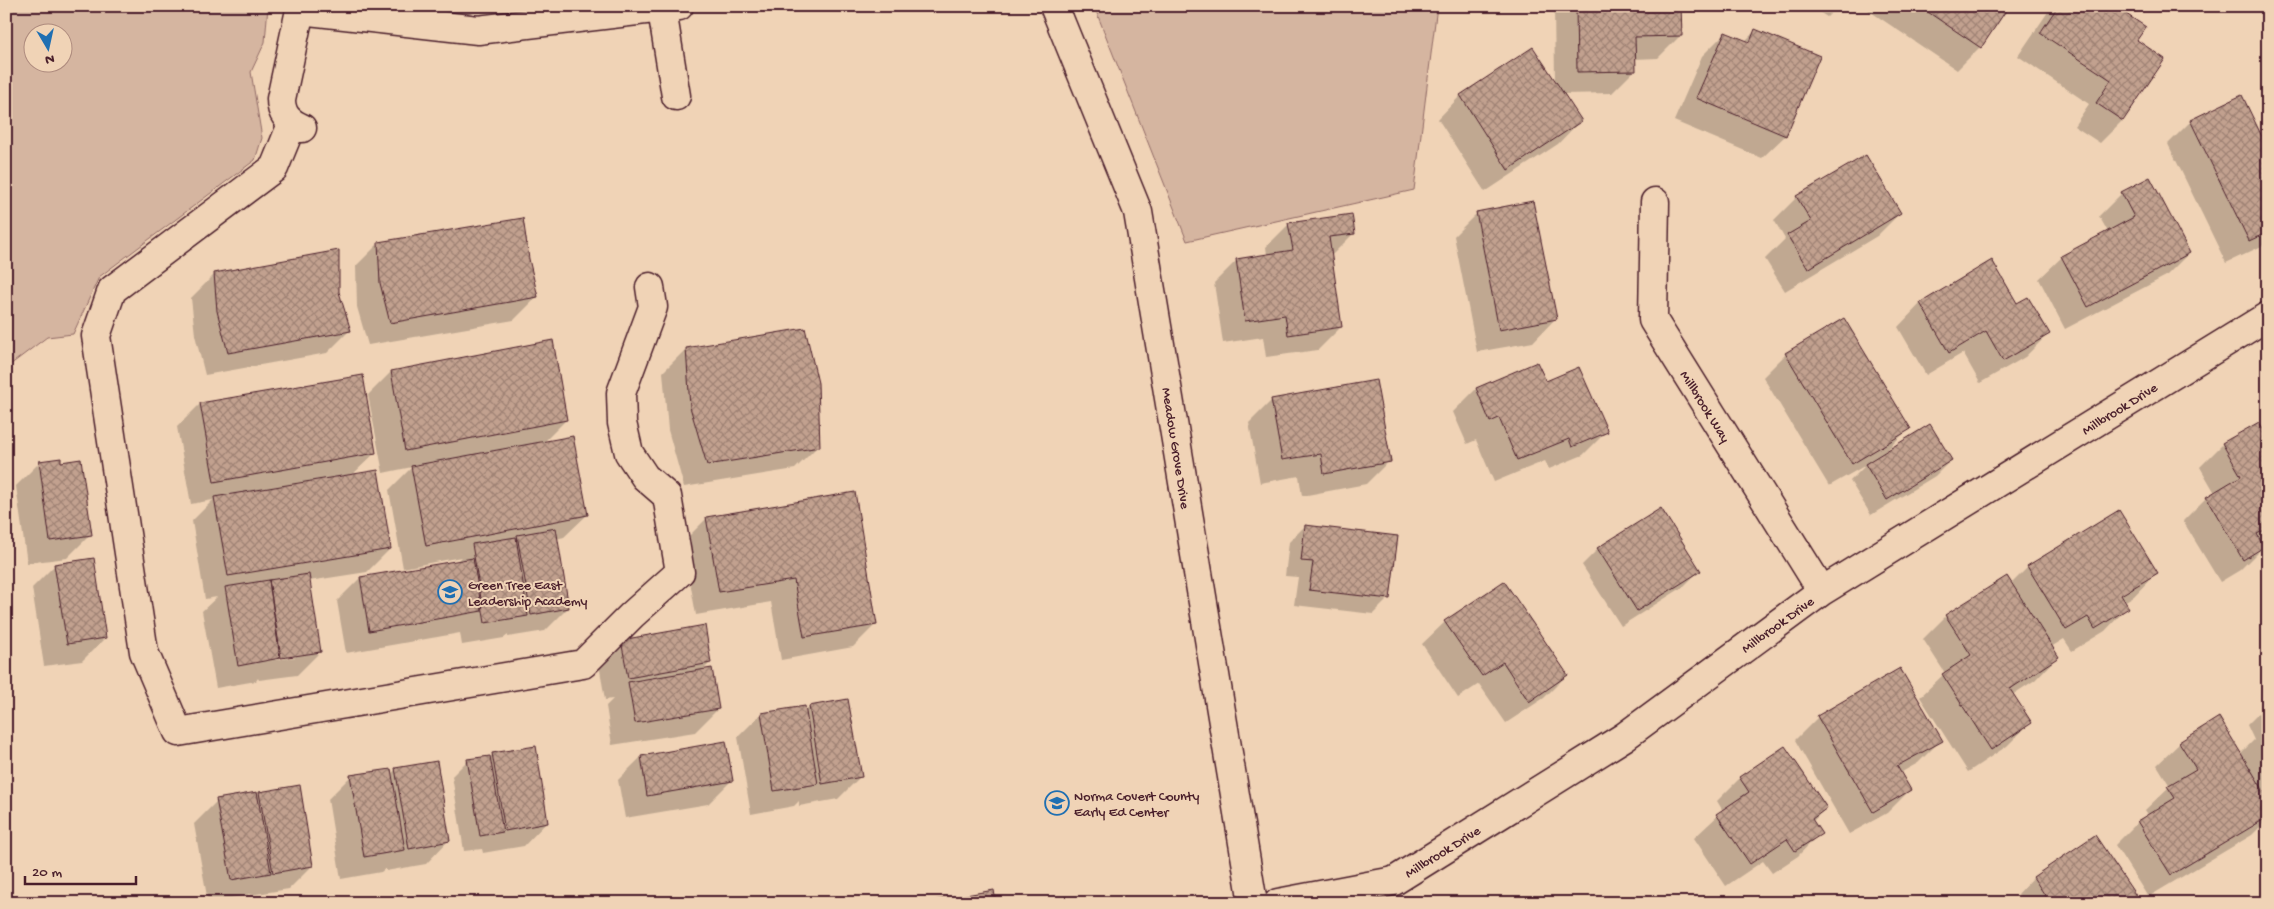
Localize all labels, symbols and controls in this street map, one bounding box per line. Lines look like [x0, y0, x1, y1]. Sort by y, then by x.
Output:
north arrow [22, 22, 72, 72]
text: N [44, 49, 55, 67]
street label: Millbrook Way [1675, 368, 1733, 447]
street label: Millbrook Drive [2079, 380, 2162, 440]
street label: Meadow Grove Drive [1157, 386, 1193, 511]
place label: Green Tree East Leadership Academy [468, 578, 588, 611]
school or university icon: Green Tree East Leadership Academy [437, 579, 463, 605]
street label: Millbrook Drive [1739, 593, 1819, 658]
place label: Norma Covert County Early Ed Center [1074, 789, 1199, 822]
school or university icon: Norma Covert County Early Ed Center [1044, 790, 1070, 816]
street label: Millbrook Drive [1402, 823, 1485, 883]
scale bar [25, 854, 136, 886]
text: 20 m [32, 864, 62, 882]

